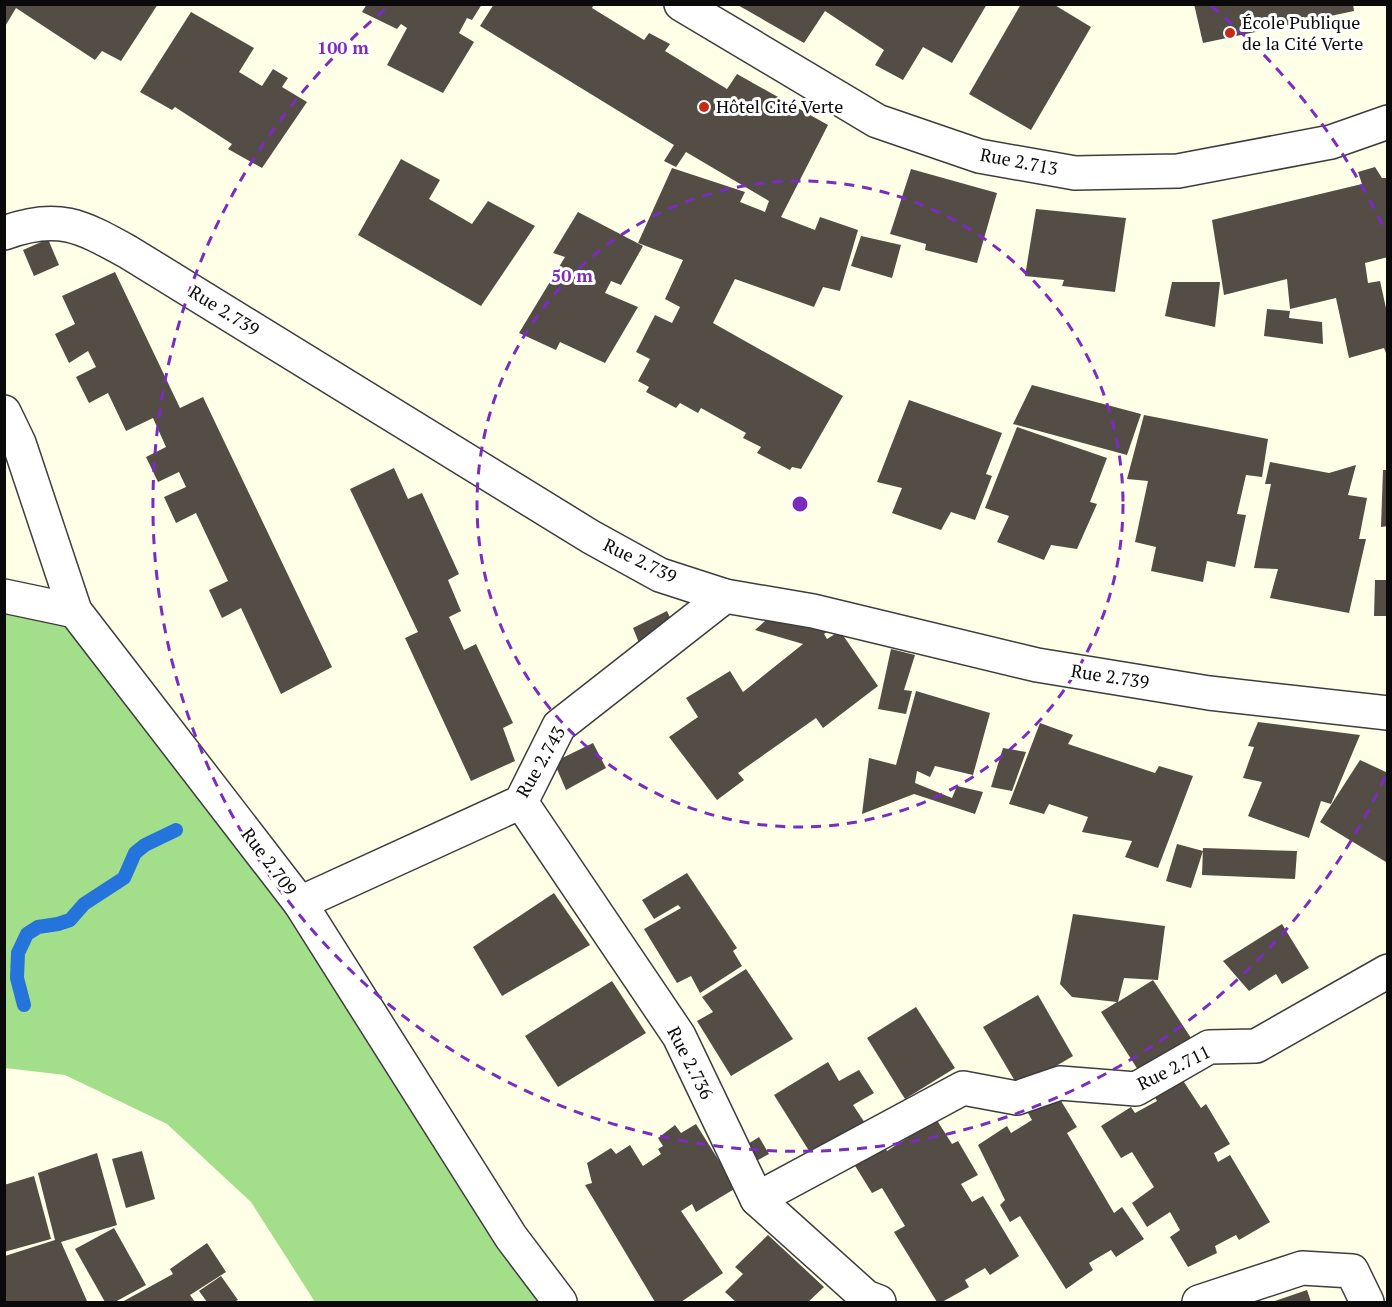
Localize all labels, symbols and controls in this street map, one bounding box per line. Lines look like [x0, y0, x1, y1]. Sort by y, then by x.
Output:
place label: École Publique de la Cité Verte [1242, 10, 1363, 55]
marker: École Publique de la Cité Verte [1223, 26, 1237, 40]
text: 100 m [317, 35, 369, 59]
place label: Hôtel Cité Verte [716, 94, 843, 118]
marker: Hôtel Cité Verte [697, 100, 711, 114]
street label: Rue 2.713 [978, 142, 1060, 180]
text: 50 m [551, 263, 593, 287]
street label: Rue 2.739 [185, 279, 264, 341]
centre of rings [790, 494, 810, 514]
street label: Rue 2.739 [600, 532, 681, 588]
street label: Rue 2.739 [1069, 658, 1151, 694]
street label: Rue 2.743 [510, 721, 570, 802]
street label: Rue 2.709 [237, 823, 303, 900]
street label: Rue 2.736 [662, 1022, 720, 1103]
street label: Rue 2.711 [1133, 1039, 1214, 1095]

